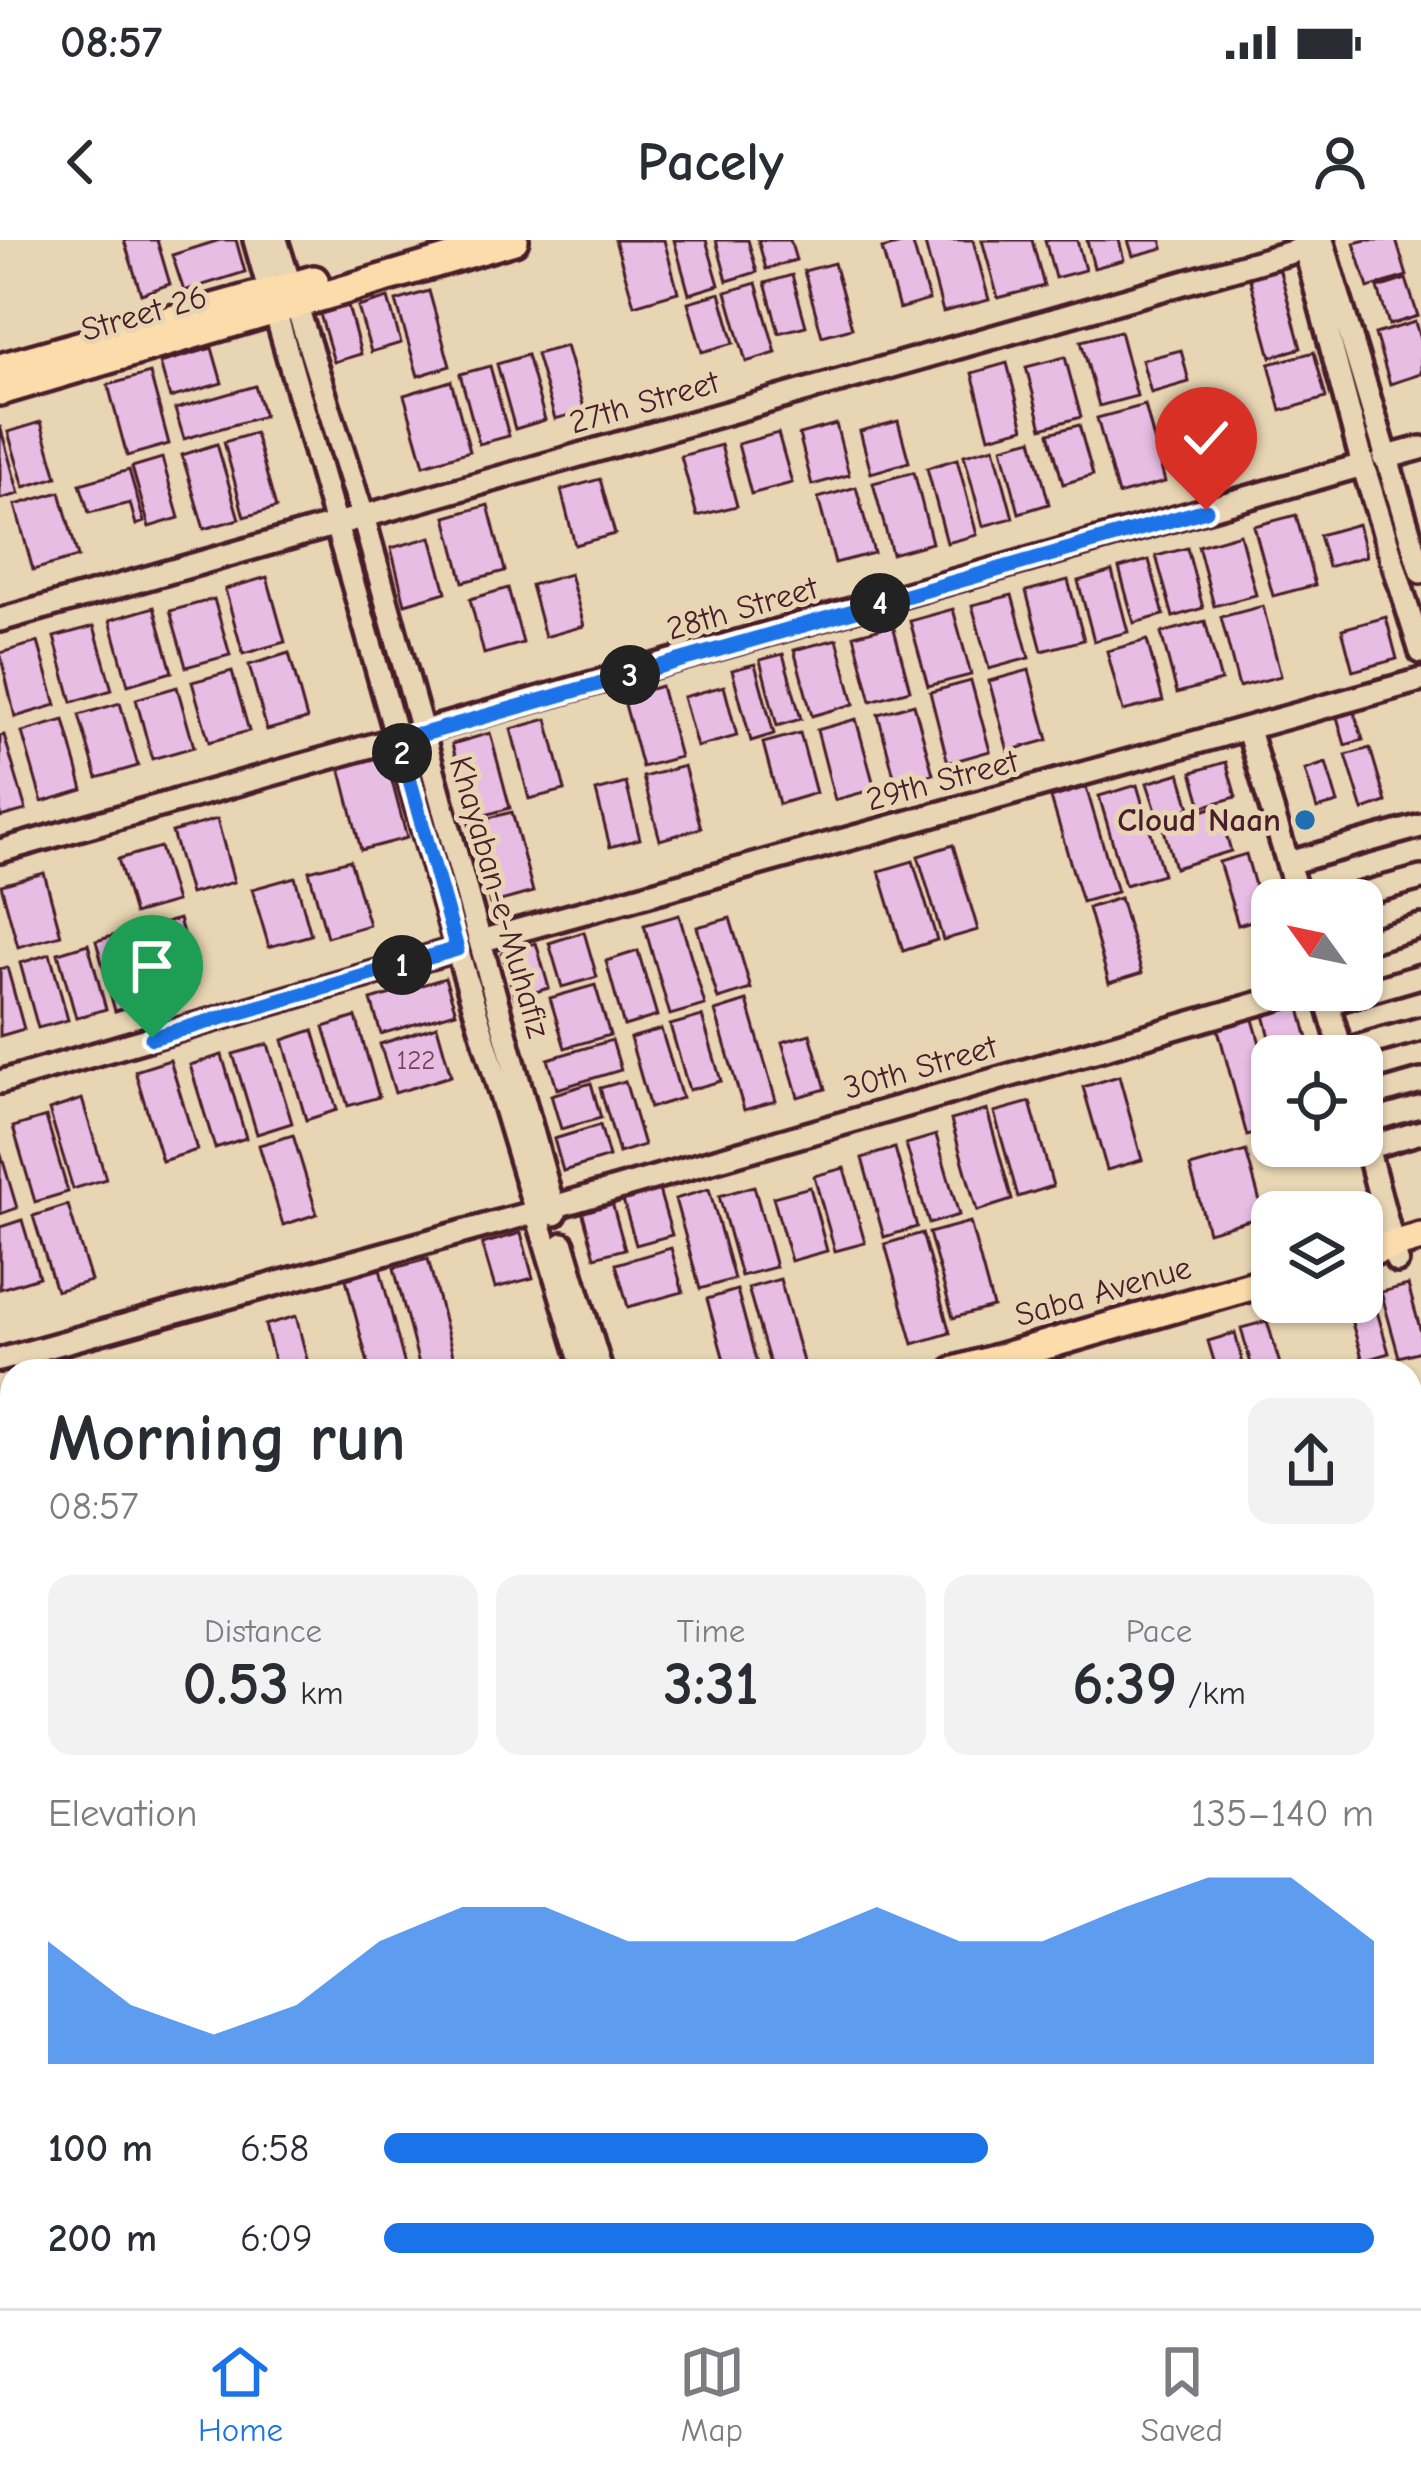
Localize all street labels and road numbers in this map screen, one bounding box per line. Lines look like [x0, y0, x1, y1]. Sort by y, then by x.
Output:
street label: Street 26 [77, 277, 211, 349]
street label: 27th Street [565, 362, 725, 441]
street label: 28th Street [662, 568, 823, 648]
street label: 29th Street [862, 741, 1024, 818]
street label: Khayaban-e-Muhafiz [442, 752, 558, 1042]
street label: 30th Street [839, 1027, 1002, 1107]
street label: Saba Avenue [1011, 1248, 1195, 1334]

